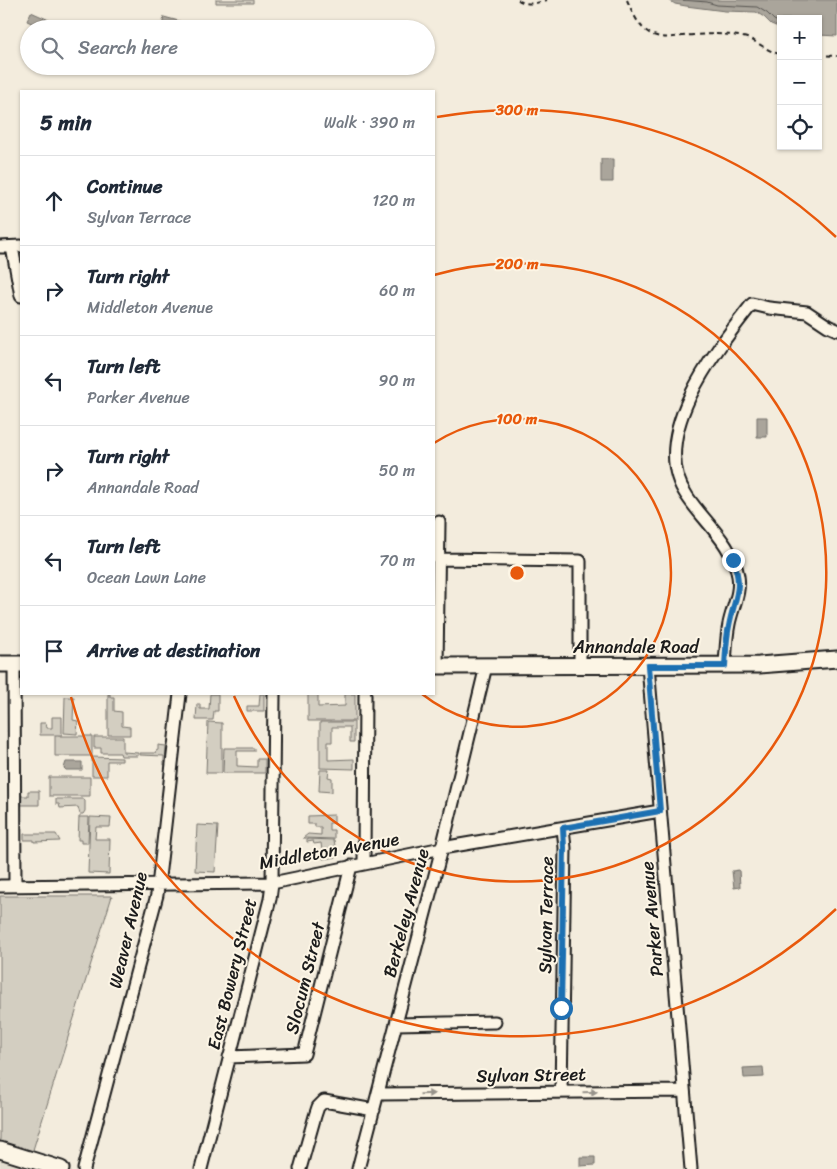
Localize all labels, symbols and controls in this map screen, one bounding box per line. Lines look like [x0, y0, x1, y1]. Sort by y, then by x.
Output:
map controls [777, 15, 822, 150]
button: + [777, 15, 822, 60]
search box [20, 20, 435, 75]
text: Search here [78, 31, 178, 64]
icon: search [38, 34, 66, 62]
button: − [777, 60, 822, 105]
text: 300 m [495, 97, 539, 123]
text: 5 min [40, 104, 92, 142]
button: locate [777, 105, 822, 150]
text: Walk · 390 m [324, 108, 415, 137]
text: Continue [87, 170, 163, 203]
text: 120 m [372, 186, 415, 215]
icon: ahead [40, 187, 68, 215]
text: Sylvan Terrace [87, 203, 191, 232]
text: 200 m [494, 251, 539, 277]
text: Turn right [87, 260, 169, 293]
text: 60 m [379, 276, 415, 305]
icon: right [40, 277, 68, 305]
text: Middleton Avenue [87, 293, 213, 322]
text: Turn left [87, 350, 160, 383]
text: 90 m [379, 366, 415, 395]
icon: left [40, 367, 68, 395]
text: Parker Avenue [87, 383, 190, 412]
text: 100 m [497, 406, 538, 432]
text: Turn right [87, 440, 169, 473]
text: 50 m [379, 456, 415, 485]
icon: right [40, 457, 68, 485]
text: Annandale Road [87, 473, 199, 502]
text: Turn left [87, 530, 160, 563]
text: 70 m [379, 546, 415, 575]
icon: left [40, 547, 68, 575]
route end [722, 549, 745, 572]
text: Ocean Lawn Lane [87, 563, 206, 592]
centre of rings [508, 564, 526, 582]
street label: Annandale Road [572, 631, 700, 663]
text: Arrive at destination [87, 634, 260, 667]
icon: arrive [40, 637, 68, 665]
street label: Middleton Avenue [256, 823, 402, 879]
street label: Berkeley Avenue [373, 845, 439, 981]
street label: Sylvan Terrace [529, 856, 563, 974]
street label: Parker Avenue [631, 860, 673, 978]
street label: Weaver Avenue [99, 868, 157, 991]
street label: East Bowery Street [198, 895, 266, 1053]
street label: Slocum Street [276, 918, 335, 1037]
route start [550, 997, 573, 1020]
street label: Sylvan Street [476, 1058, 586, 1092]
one-way arrow [582, 1088, 598, 1096]
one-way arrow [420, 1090, 436, 1098]

